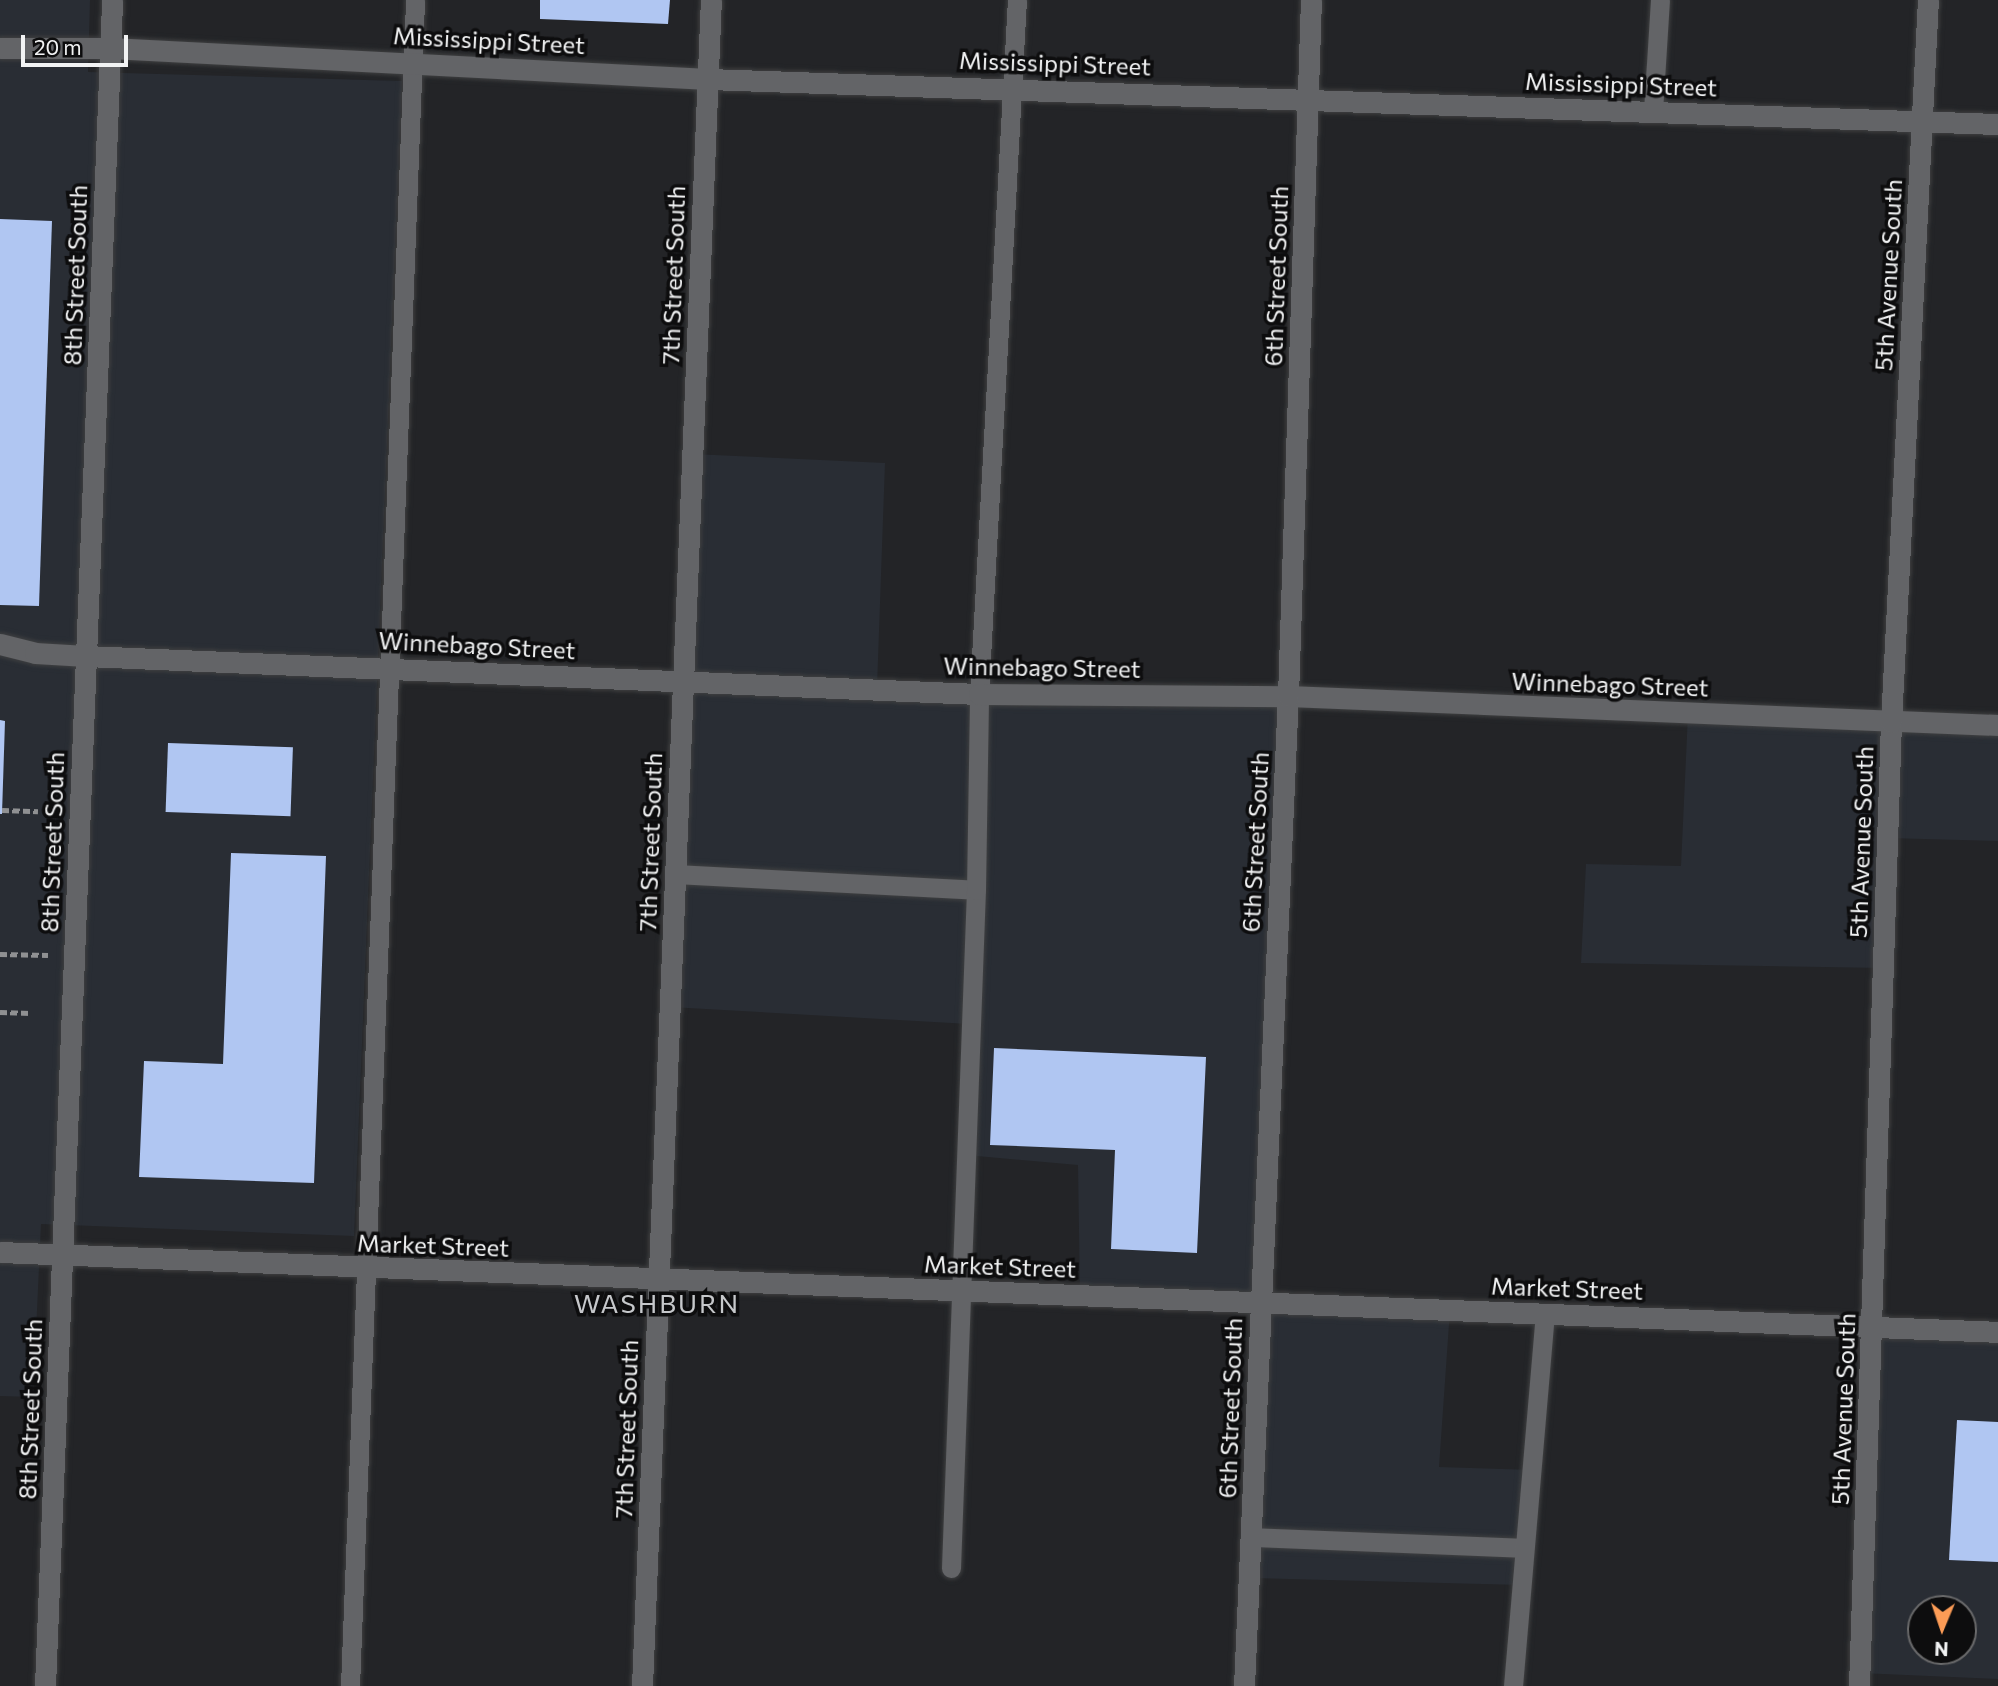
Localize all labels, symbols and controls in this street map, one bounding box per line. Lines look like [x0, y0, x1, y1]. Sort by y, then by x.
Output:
scale bar [24, 21, 131, 65]
street label: Mississippi Street [392, 21, 586, 59]
text: 20 m [34, 34, 82, 59]
street label: Mississippi Street [959, 45, 1151, 81]
street label: Mississippi Street [1525, 66, 1717, 102]
street label: 5th Avenue South [1869, 178, 1907, 372]
street label: 8th Street South [57, 184, 93, 366]
street label: 7th Street South [655, 185, 691, 365]
street label: 6th Street South [1258, 185, 1294, 367]
street label: Winnebago Street [378, 625, 576, 665]
street label: Winnebago Street [943, 651, 1141, 683]
street label: Winnebago Street [1511, 666, 1709, 702]
street label: 5th Avenue South [1843, 746, 1879, 938]
street label: 8th Street South [34, 751, 70, 933]
street label: 6th Street South [1236, 751, 1274, 933]
street label: 7th Street South [632, 752, 668, 932]
street label: Market Street [356, 1228, 510, 1262]
street label: Market Street [923, 1249, 1077, 1283]
street label: Market Street [1490, 1271, 1644, 1305]
district label: WASHBURN [575, 1287, 739, 1319]
street label: 5th Avenue South [1825, 1313, 1861, 1505]
street label: 6th Street South [1212, 1317, 1248, 1499]
street label: 8th Street South [12, 1318, 48, 1500]
street label: 7th Street South [608, 1339, 644, 1519]
north arrow [1907, 1595, 1977, 1665]
text: N [1934, 1638, 1949, 1661]

